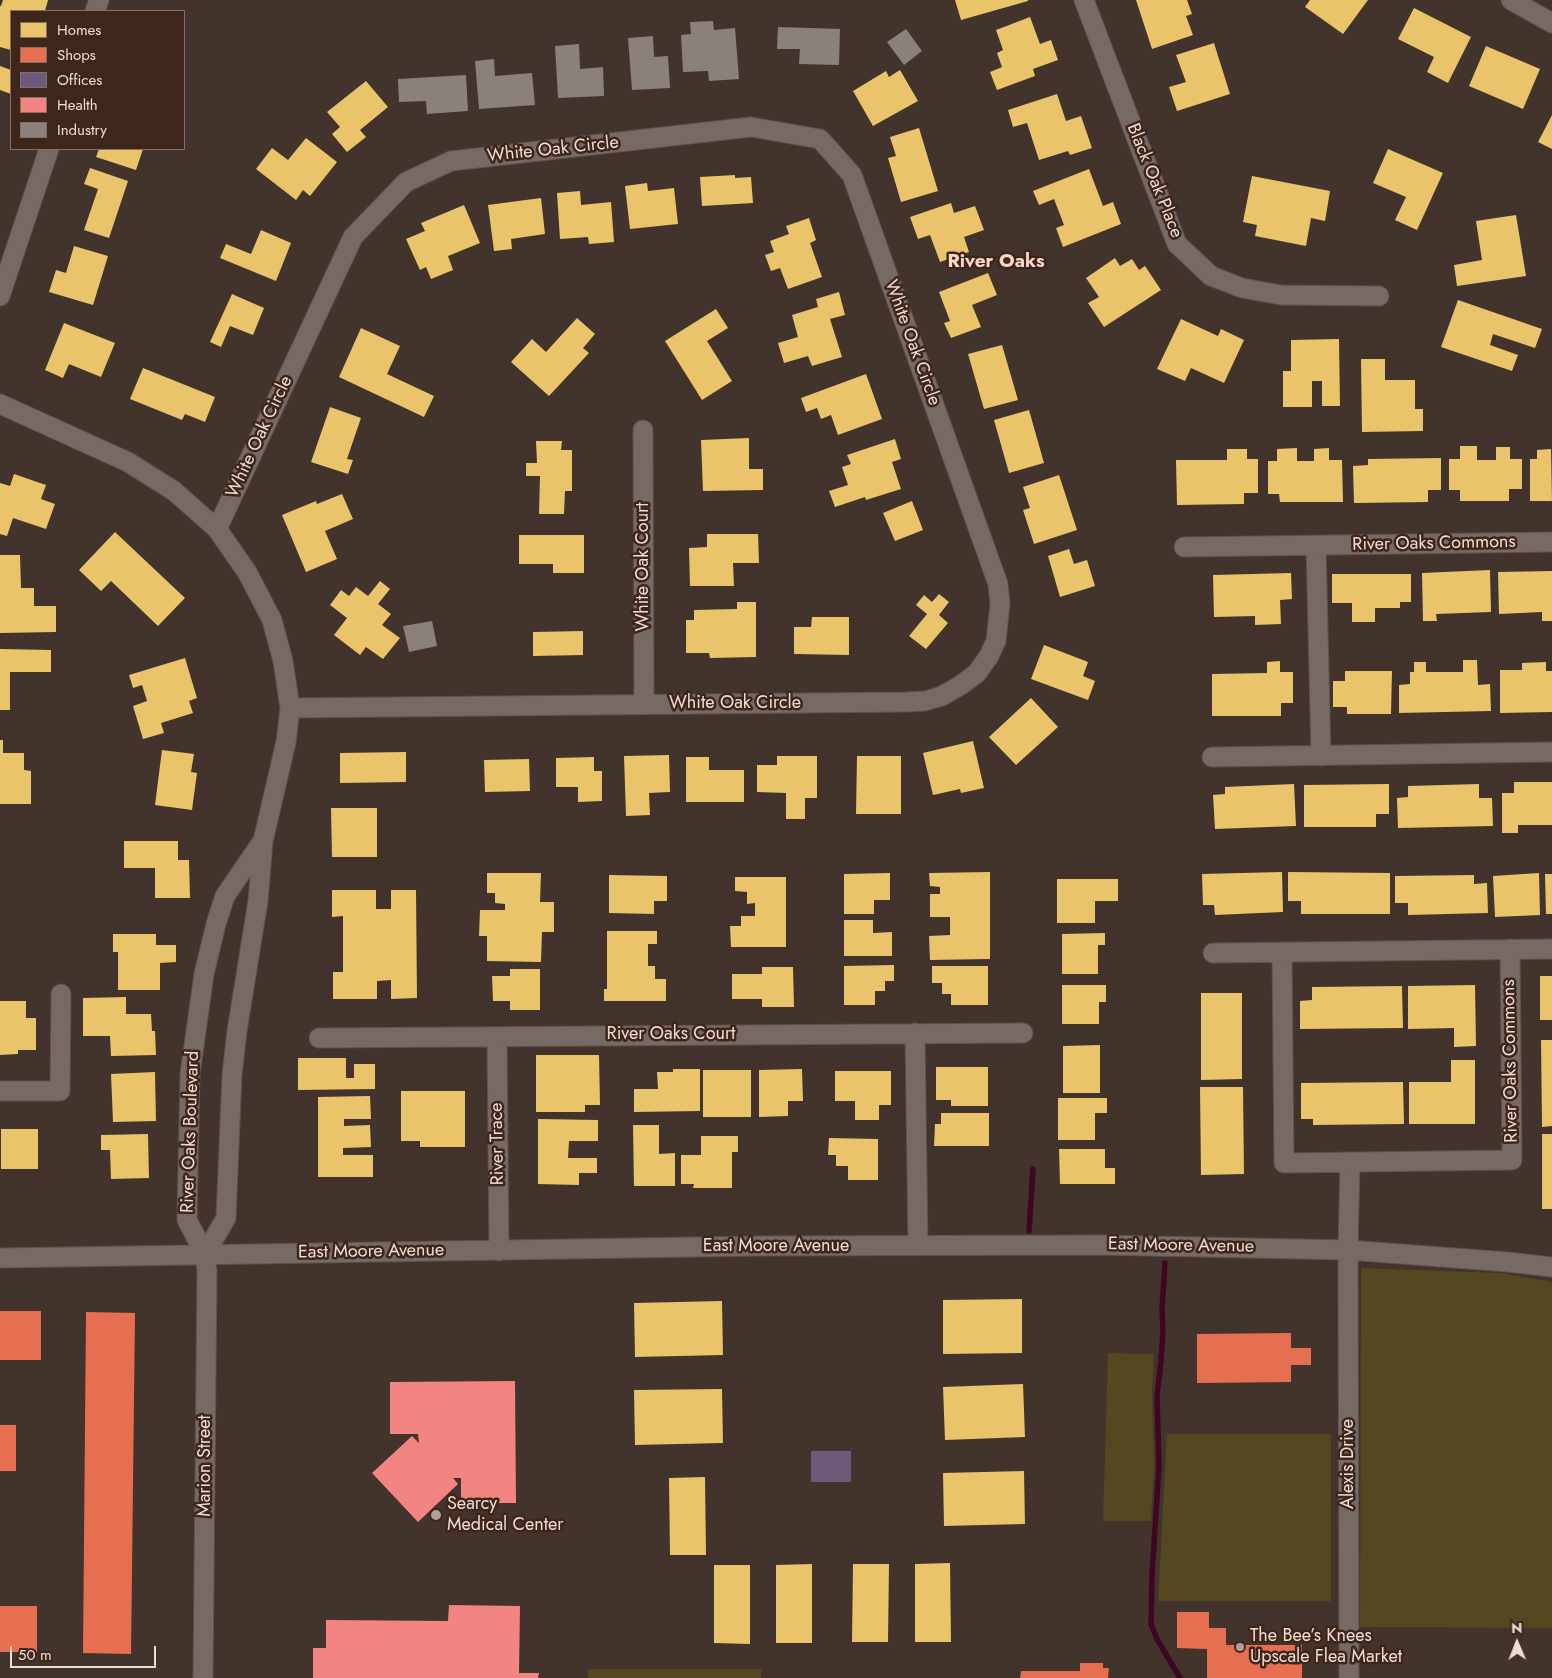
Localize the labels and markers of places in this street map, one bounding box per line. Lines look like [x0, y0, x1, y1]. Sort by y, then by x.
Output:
place label: Searcy Medical Center [447, 1494, 563, 1536]
marker: Searcy Medical Center [429, 1508, 443, 1522]
place label: The Bee’s Knees Upscale Flea Market [1250, 1626, 1402, 1668]
marker: The Bee’s Knees Upscale Flea Market [1234, 1641, 1246, 1653]

